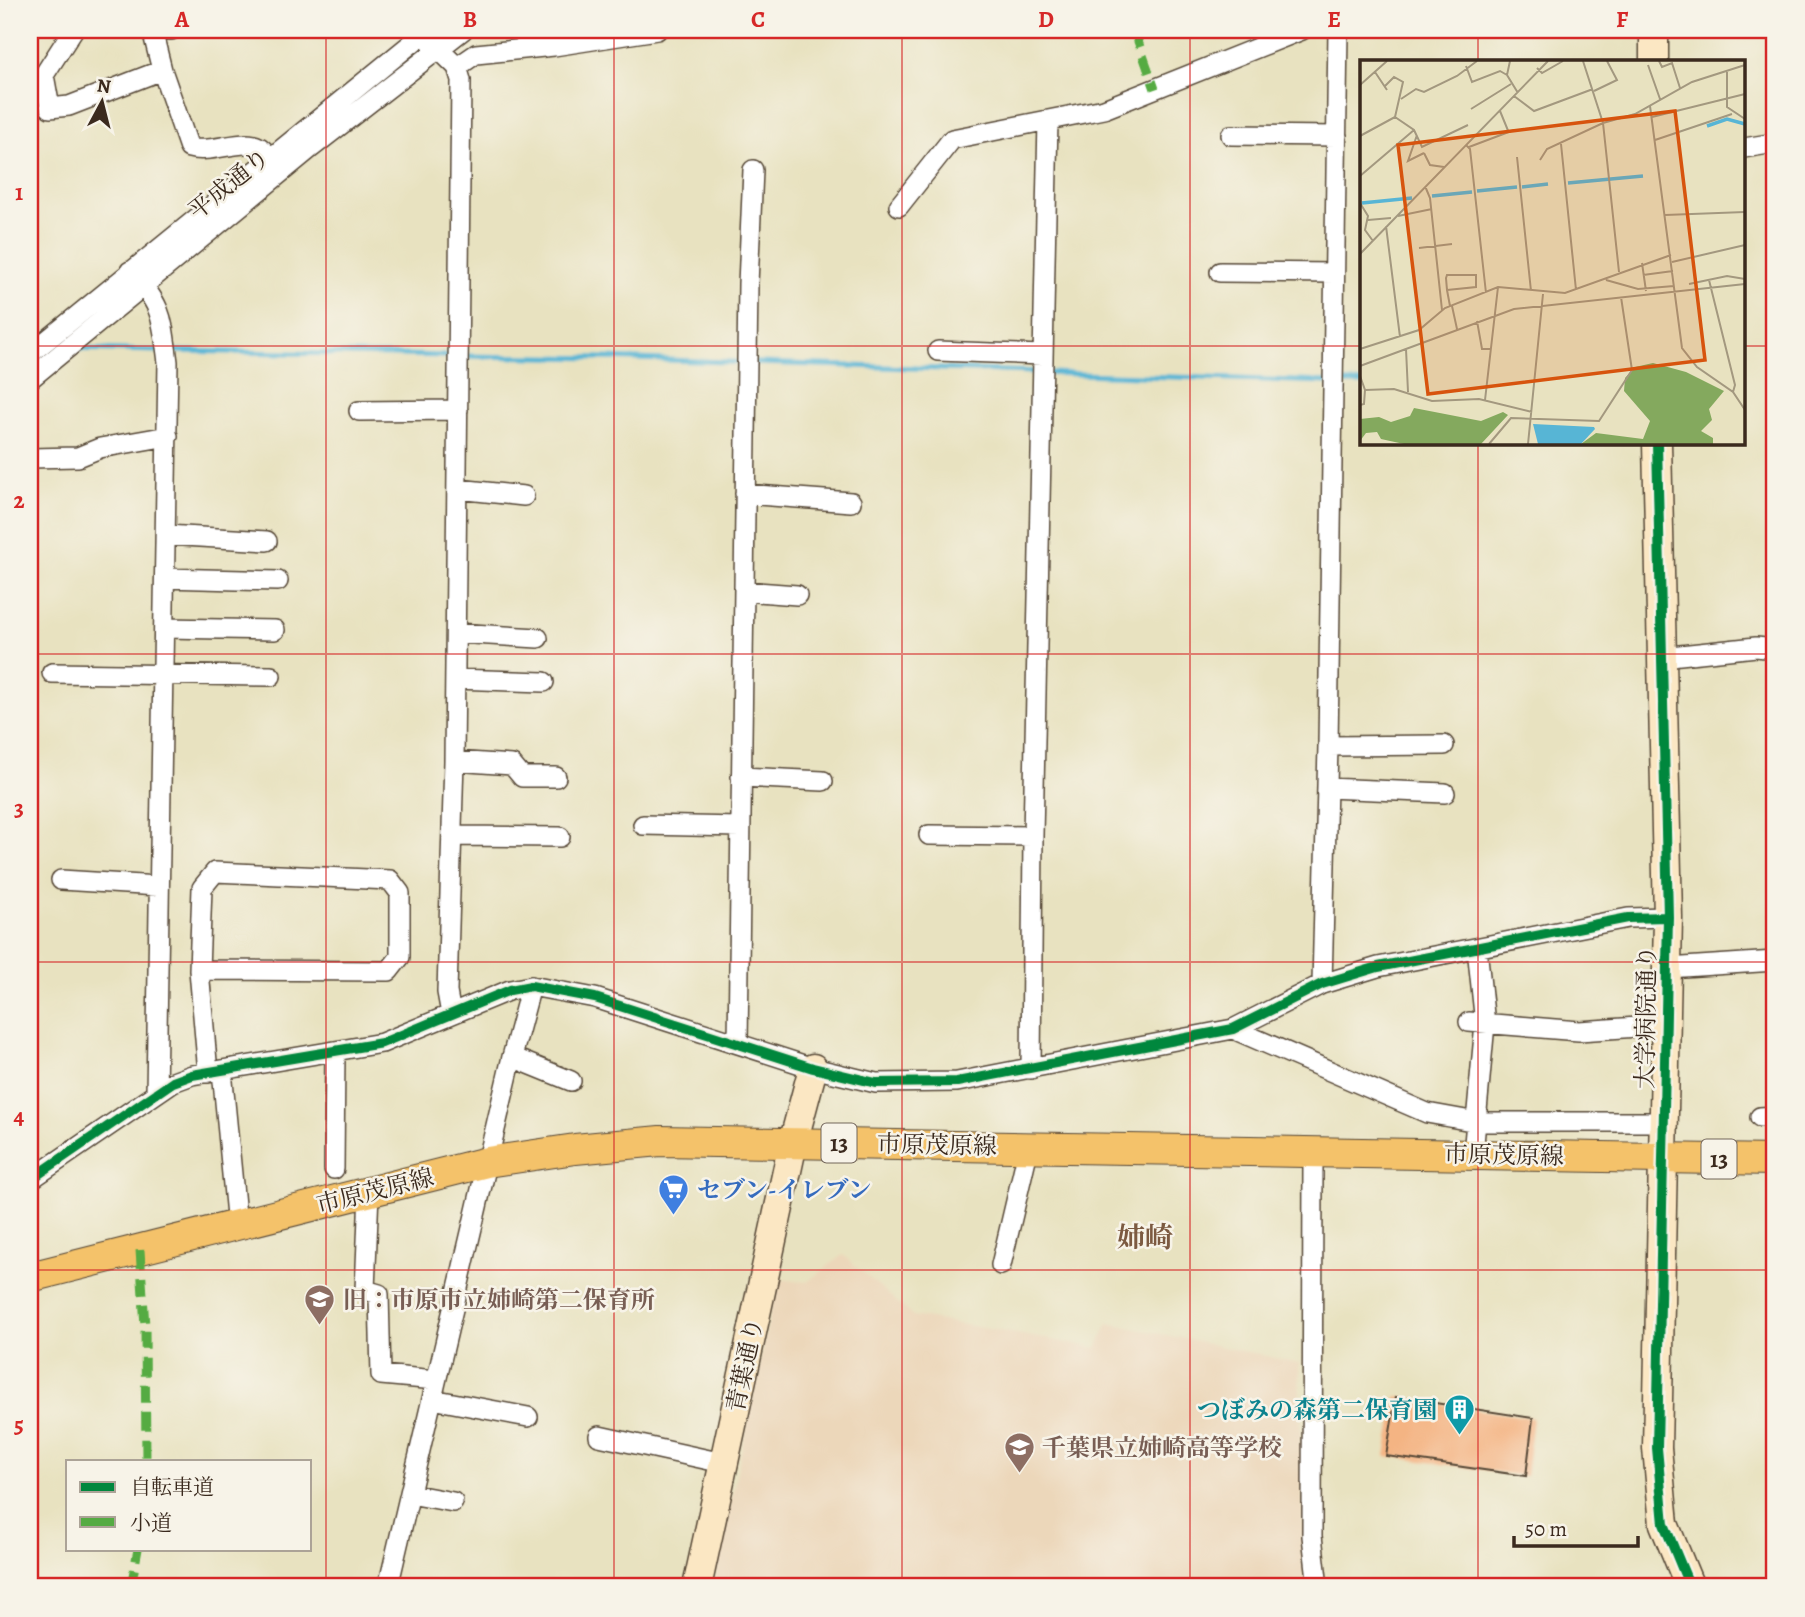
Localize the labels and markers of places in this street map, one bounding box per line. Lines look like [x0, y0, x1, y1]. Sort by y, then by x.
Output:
supermarket icon: セブン-イレブン [657, 1173, 691, 1217]
place label: セブン-イレブン [697, 1174, 872, 1206]
school or university icon: 旧：市原市立姉崎第二保育所 [303, 1283, 337, 1327]
place label: 旧：市原市立姉崎第二保育所 [343, 1284, 655, 1316]
building icon: つぼみの森第二保育園 [1443, 1393, 1477, 1437]
place label: つぼみの森第二保育園 [1197, 1394, 1437, 1426]
school or university icon: 千葉県立姉崎高等学校 [1002, 1431, 1036, 1475]
place label: 千葉県立姉崎高等学校 [1042, 1432, 1282, 1464]

